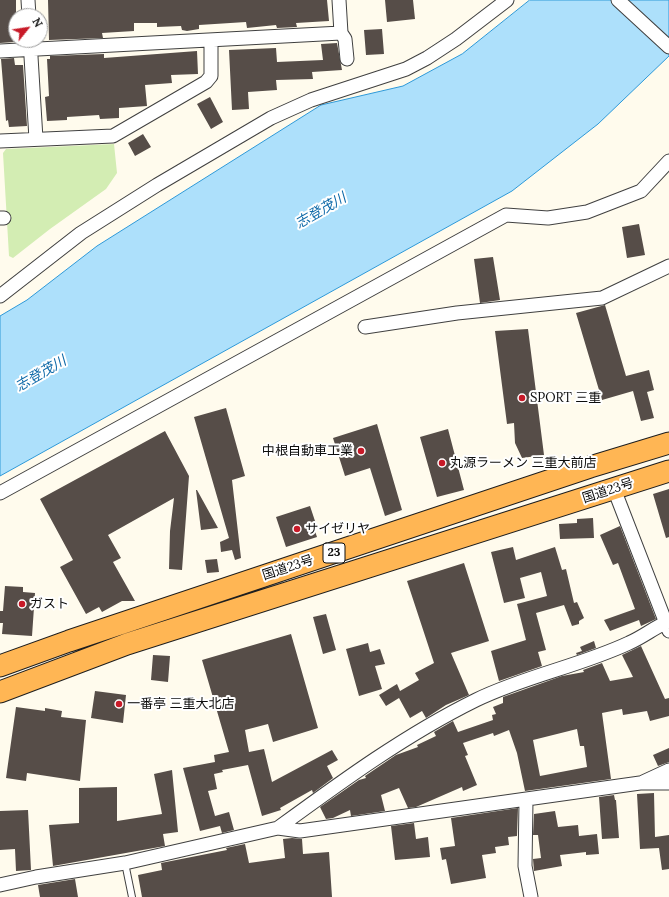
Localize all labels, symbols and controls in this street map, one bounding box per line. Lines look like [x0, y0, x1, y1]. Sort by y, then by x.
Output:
north arrow [8, 8, 48, 48]
text: N [29, 15, 46, 30]
water label: 志登茂川 [293, 190, 349, 232]
water label: 志登茂川 [13, 353, 69, 395]
place label: SPORT 三重 [530, 390, 601, 406]
marker: SPORT 三重 [517, 393, 527, 403]
place label: 中根自動車工業 [262, 443, 353, 459]
marker: 中根自動車工業 [356, 446, 366, 456]
place label: 丸源ラーメン 三重大前店 [450, 455, 596, 471]
marker: 丸源ラーメン 三重大前店 [437, 458, 447, 468]
street label: 国道23号 [580, 475, 636, 507]
place label: サイゼリヤ [305, 521, 370, 537]
marker: サイゼリヤ [292, 524, 302, 534]
road number: 23 [323, 543, 345, 563]
street label: 国道23号 [260, 552, 316, 584]
place label: ガスト [30, 596, 69, 612]
marker: ガスト [17, 599, 27, 609]
place label: 一番亭 三重大北店 [127, 696, 234, 712]
marker: 一番亭 三重大北店 [114, 699, 124, 709]

